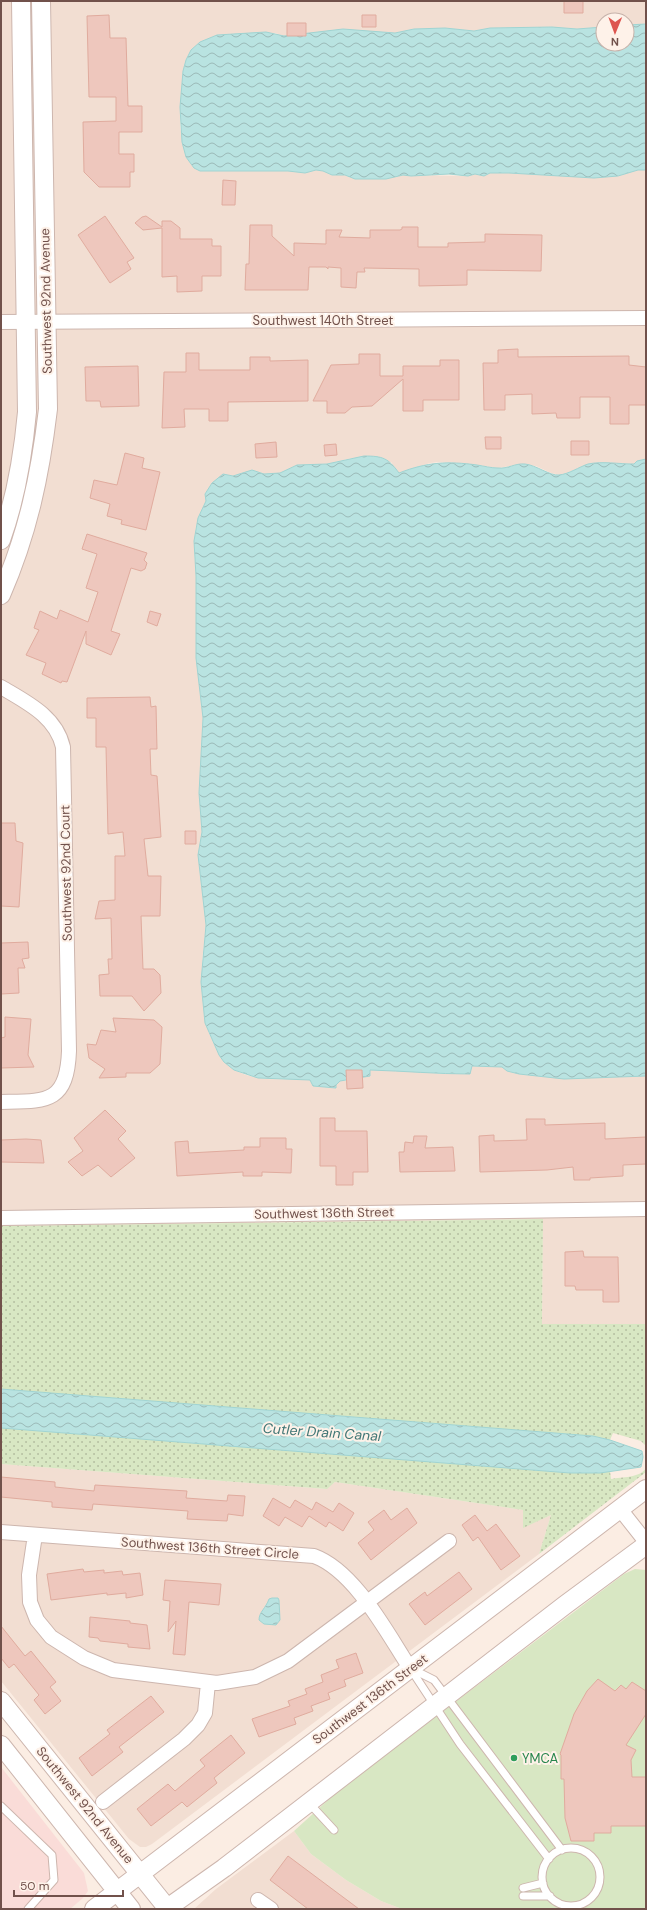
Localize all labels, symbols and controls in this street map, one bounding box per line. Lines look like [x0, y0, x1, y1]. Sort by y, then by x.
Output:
north arrow [595, 12, 635, 52]
text: N [611, 35, 619, 49]
street label: Southwest 92nd Avenue [36, 228, 56, 374]
street label: Southwest 140th Street [253, 312, 393, 329]
street label: Southwest 92nd Court [56, 805, 76, 941]
street label: Southwest 136th Street [254, 1203, 394, 1223]
water label: Cutler Drain Canal [262, 1419, 383, 1445]
street label: Southwest 136th Street Circle [121, 1533, 299, 1563]
street label: Southwest 136th Street [309, 1650, 431, 1748]
street label: Southwest 92nd Avenue [33, 1743, 137, 1867]
place label: YMCA [522, 1750, 559, 1767]
marker: YMCA [509, 1753, 519, 1763]
scale bar [14, 1872, 123, 1898]
text: 50 m [20, 1878, 49, 1894]

